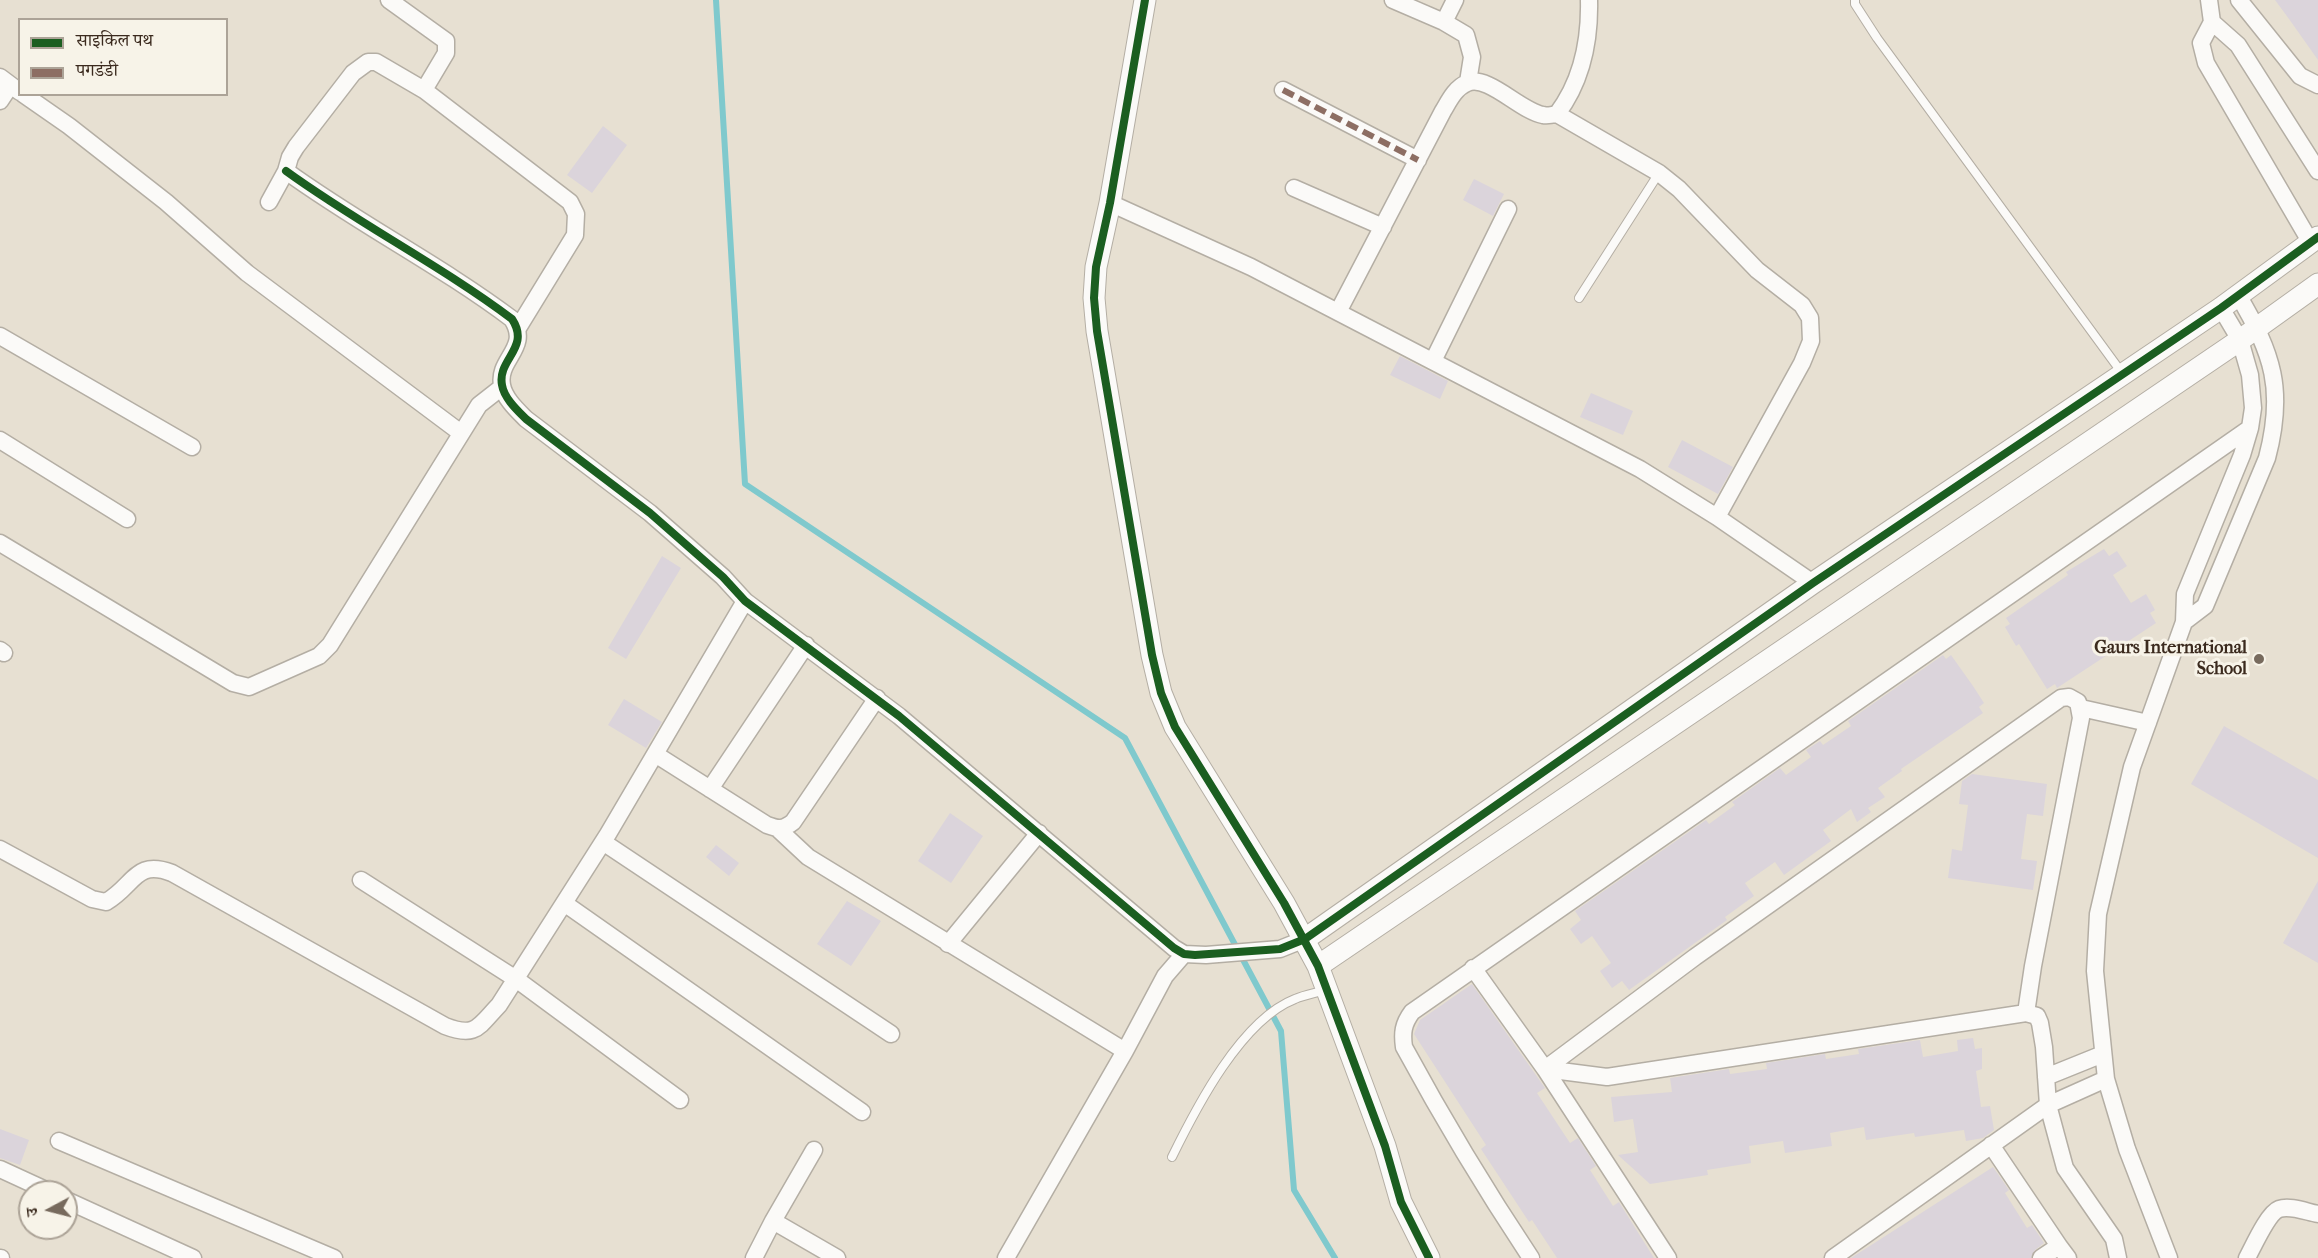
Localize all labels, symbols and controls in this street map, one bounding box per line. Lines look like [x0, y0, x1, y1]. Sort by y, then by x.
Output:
legend [18, 18, 228, 96]
text: साइकिल पथ [76, 30, 153, 51]
text: पगडंडी [76, 60, 118, 81]
place label: Gaurs International School [2094, 638, 2247, 680]
marker: Gaurs International School [2252, 652, 2266, 666]
north arrow [18, 1180, 78, 1240]
text: उ [22, 1207, 42, 1217]

